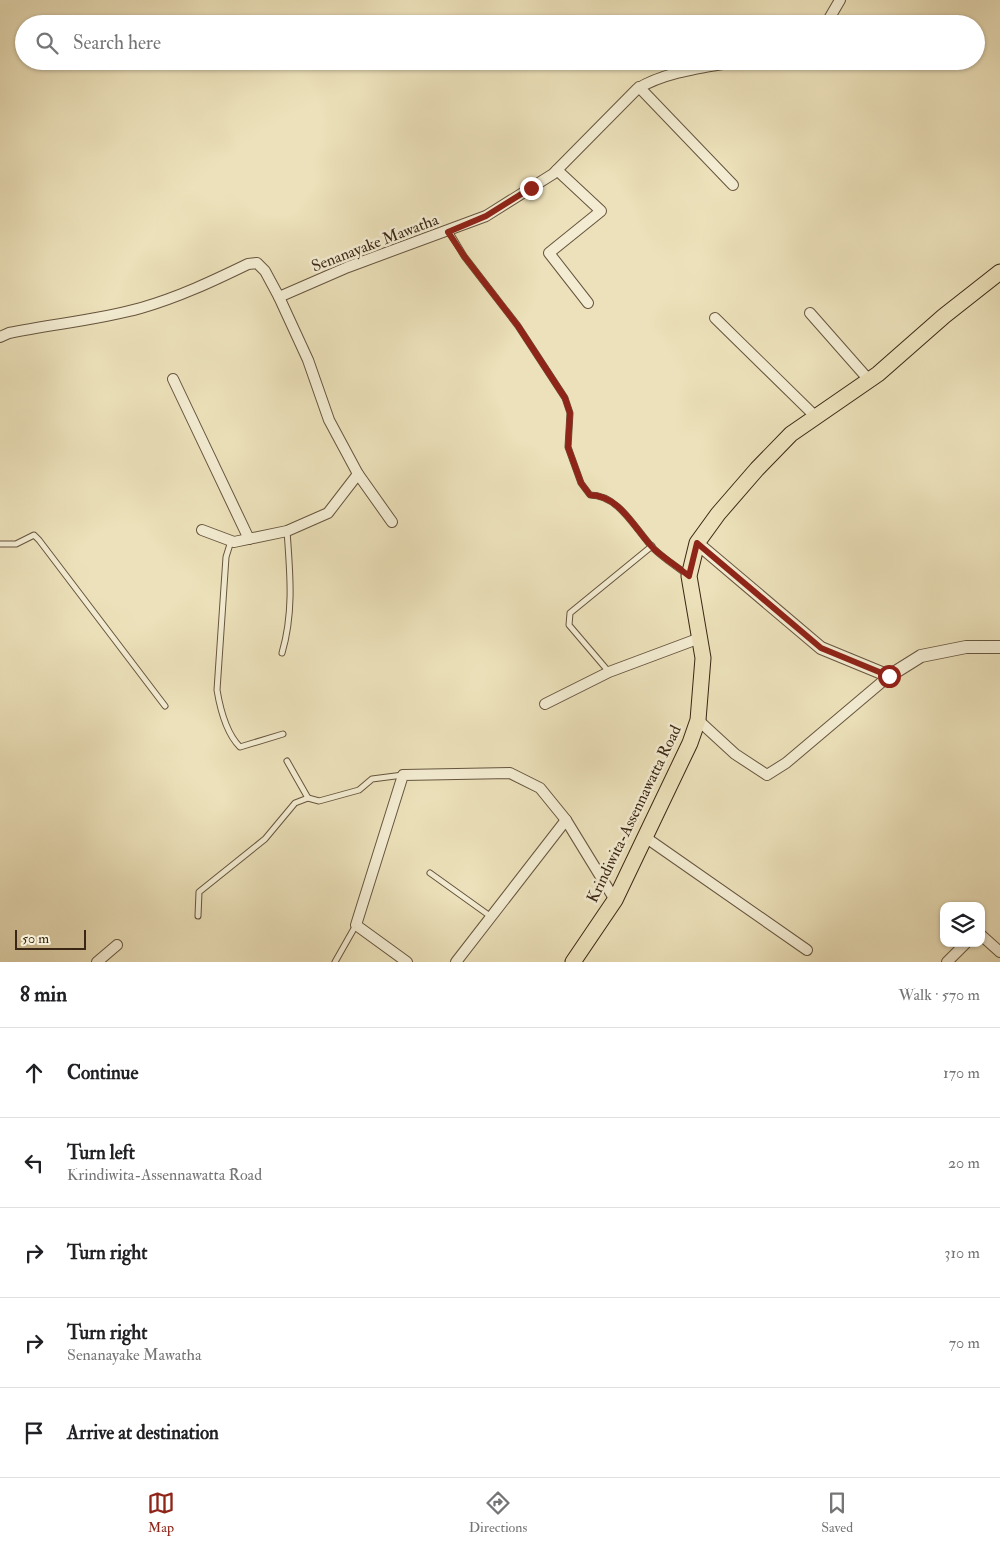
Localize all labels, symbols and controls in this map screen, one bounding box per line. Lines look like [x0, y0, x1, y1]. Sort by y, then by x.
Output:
search box [15, 15, 985, 70]
icon: search [33, 29, 61, 57]
text: Search here [73, 31, 161, 55]
route end [520, 177, 543, 200]
street label: Senanayake Mawatha [309, 209, 442, 276]
route start [878, 665, 901, 688]
street label: Krindiwita-Assennawatta Road [582, 722, 686, 906]
map controls [940, 902, 985, 947]
button: layers [940, 902, 985, 947]
scale bar [15, 927, 86, 950]
text: 50 m [22, 930, 49, 947]
text: 8 min [20, 981, 67, 1008]
text: Walk · 570 m [899, 985, 980, 1005]
icon: ahead [20, 1059, 48, 1087]
text: Continue [67, 1061, 138, 1085]
text: 170 m [943, 1063, 980, 1083]
text: Turn left [67, 1141, 135, 1165]
icon: left [20, 1149, 48, 1177]
text: 20 m [948, 1153, 980, 1173]
text: Krindiwita-Assennawatta Road [67, 1165, 262, 1185]
icon: right [20, 1239, 48, 1267]
text: Turn right [67, 1241, 147, 1265]
text: 310 m [944, 1243, 980, 1263]
text: Turn right [67, 1321, 147, 1345]
icon: right [20, 1329, 48, 1357]
text: 70 m [949, 1333, 980, 1353]
text: Senanayake Mawatha [67, 1345, 201, 1365]
icon: arrive [20, 1419, 48, 1447]
text: Arrive at destination [67, 1421, 219, 1445]
tab: Map [147, 1489, 175, 1536]
tab: Directions [469, 1489, 527, 1536]
tab: Saved [821, 1489, 853, 1536]

